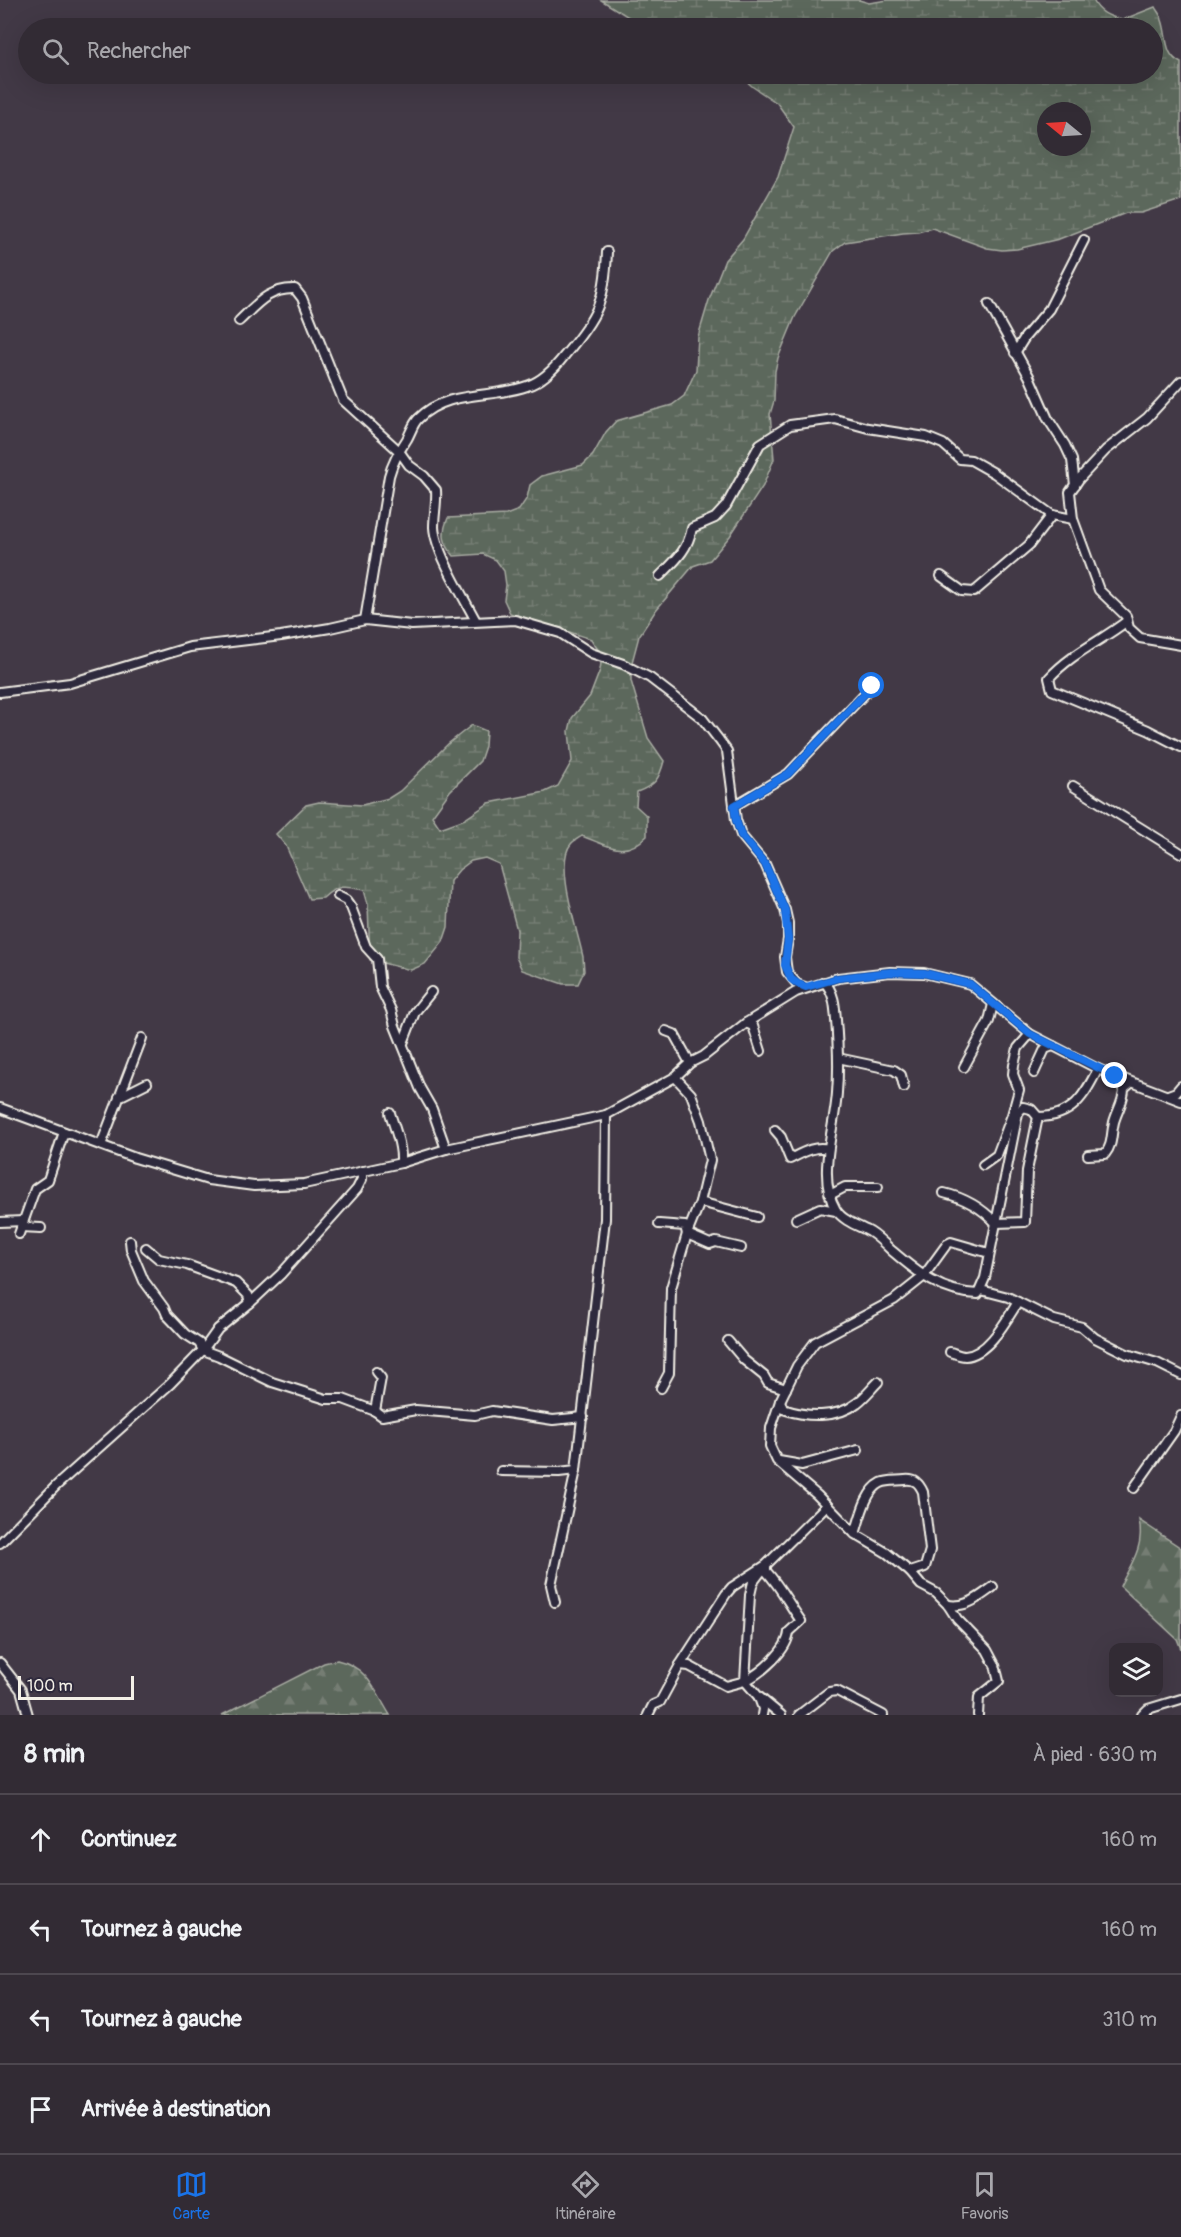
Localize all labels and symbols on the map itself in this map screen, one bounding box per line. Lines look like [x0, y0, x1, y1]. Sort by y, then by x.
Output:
north arrow [1037, 102, 1091, 156]
route start [858, 672, 884, 698]
route end [1101, 1062, 1127, 1088]
scale bar [18, 1673, 134, 1700]

